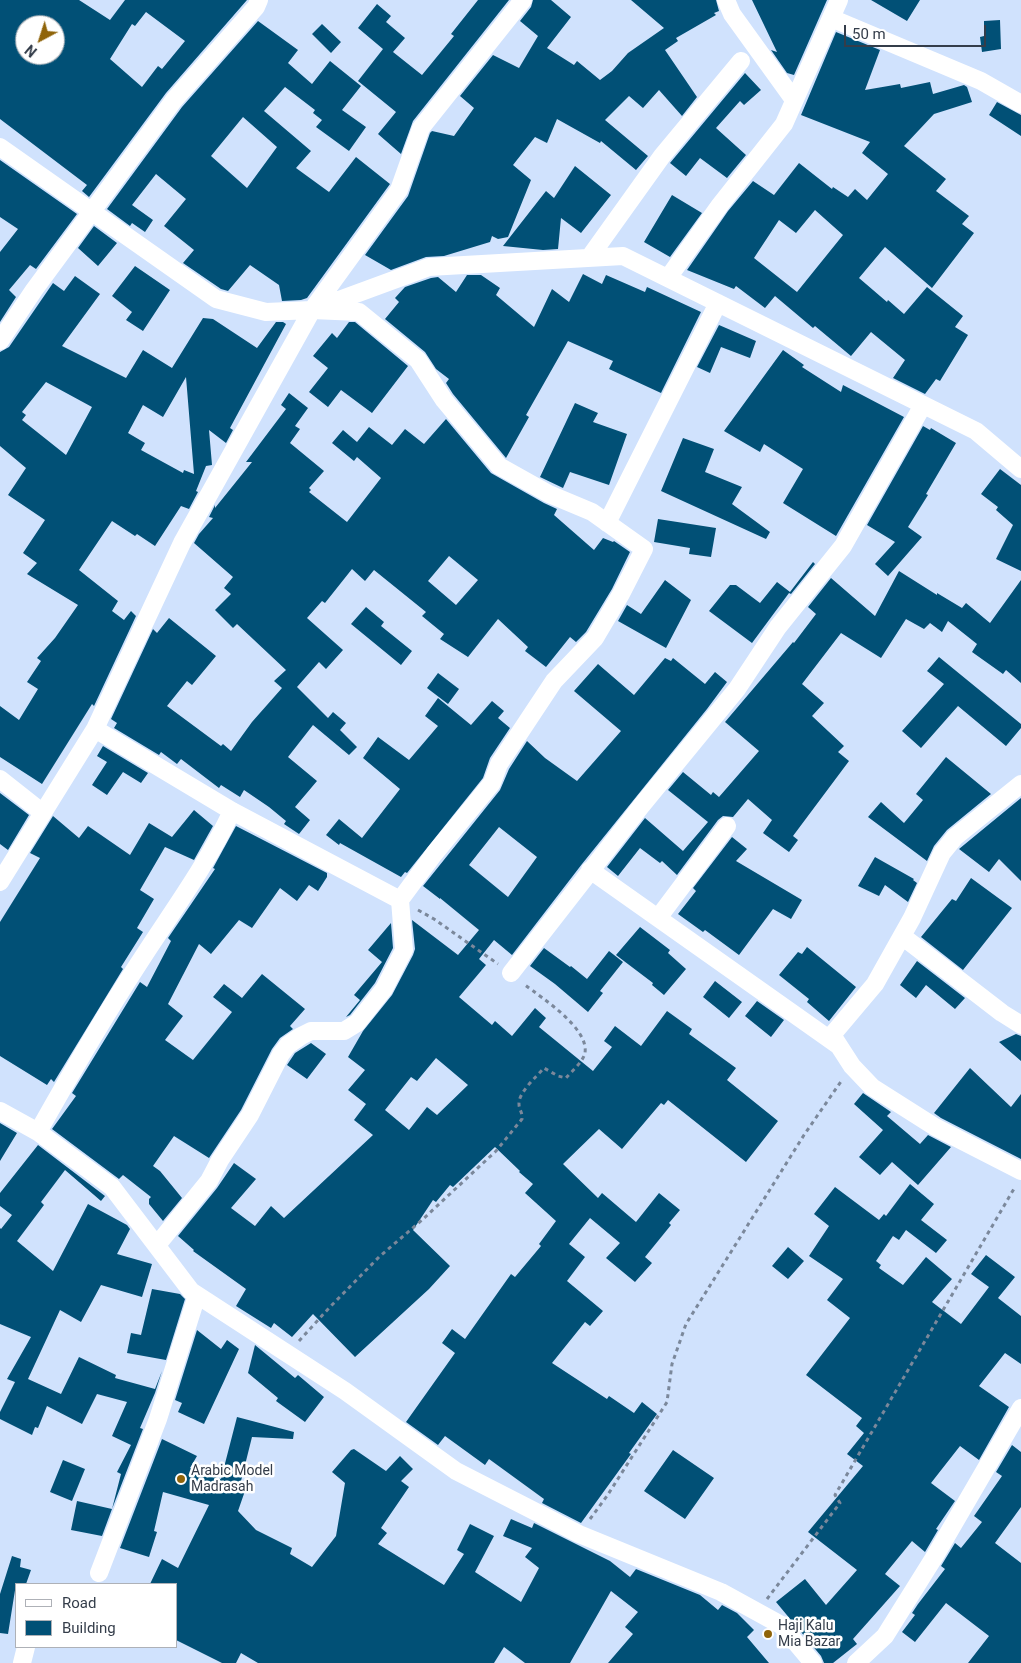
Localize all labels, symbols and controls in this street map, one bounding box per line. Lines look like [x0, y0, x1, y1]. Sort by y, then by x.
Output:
north arrow [15, 15, 65, 65]
scale bar [846, 15, 988, 47]
text: 50 m [852, 25, 886, 43]
text: N [22, 41, 40, 60]
place label: Arabic Model Madrasah [191, 1463, 273, 1495]
marker: Arabic Model Madrasah [175, 1473, 187, 1485]
legend [15, 1583, 178, 1648]
text: Road [62, 1594, 96, 1612]
place label: Haji Kalu Mia Bazar [778, 1618, 840, 1650]
text: Building [62, 1619, 116, 1637]
marker: Haji Kalu Mia Bazar [762, 1628, 774, 1640]

